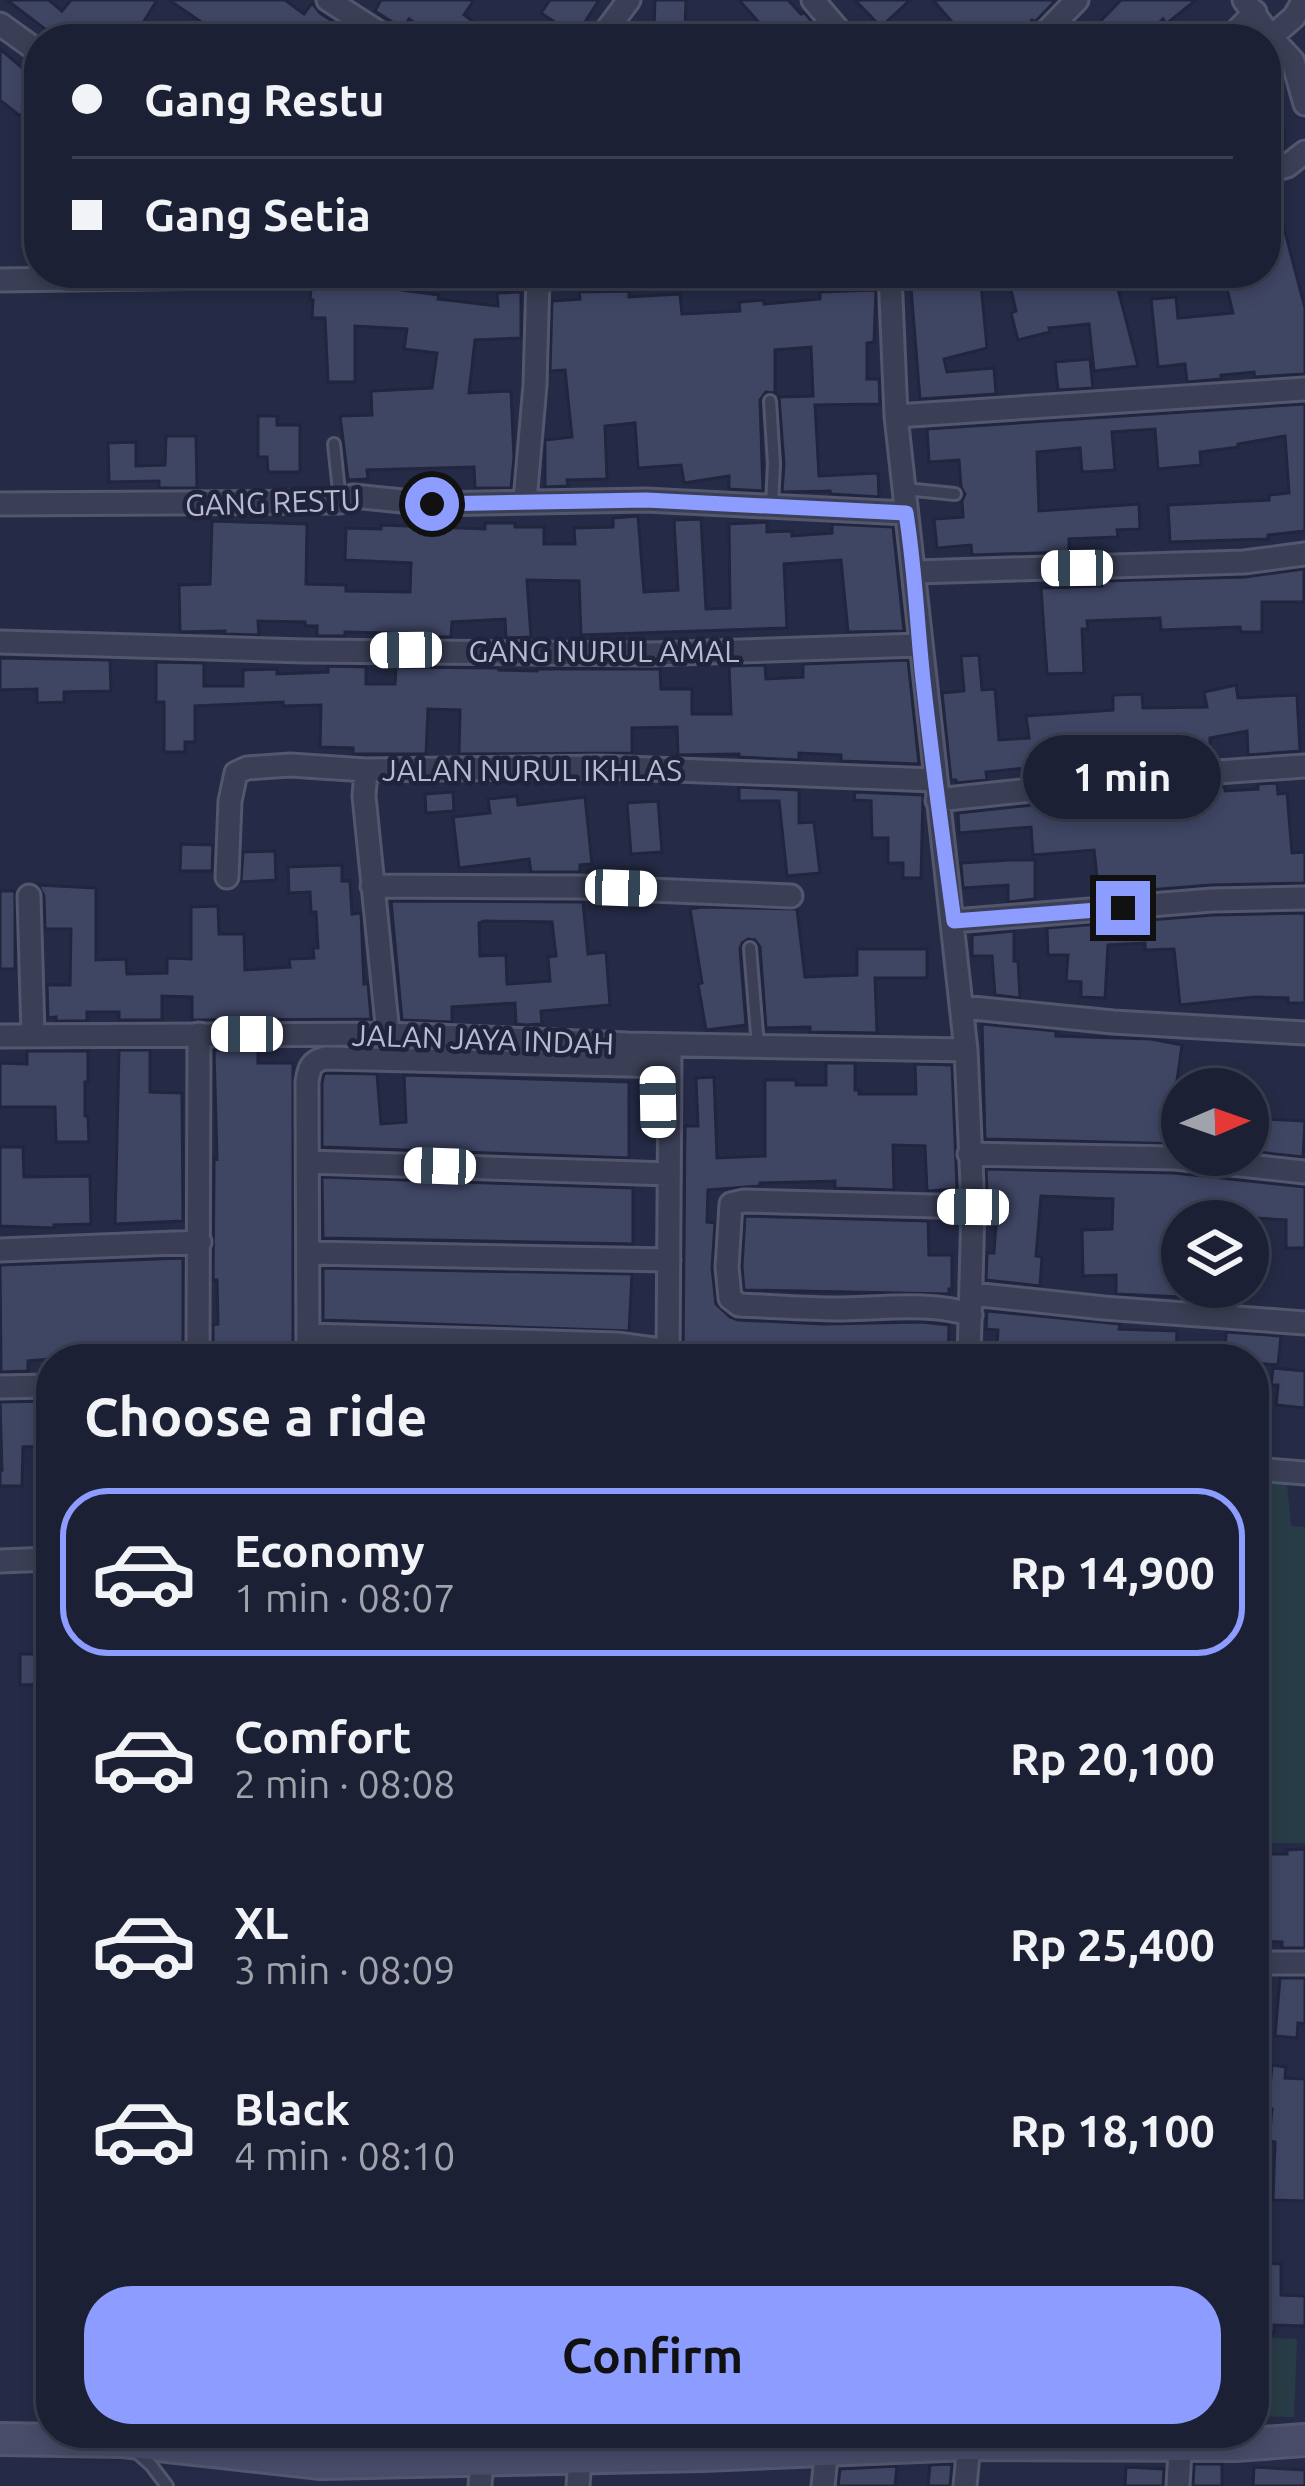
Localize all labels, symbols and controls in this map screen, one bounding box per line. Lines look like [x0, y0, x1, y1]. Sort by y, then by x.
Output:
text: Gang Restu [144, 74, 385, 125]
text: Gang Setia [144, 189, 371, 240]
route start [405, 477, 459, 531]
street label: GANG RESTU [184, 482, 362, 522]
car [1041, 549, 1113, 587]
car [370, 631, 442, 669]
street label: GANG NURUL AMAL [468, 634, 740, 668]
callout: 1 min [1024, 734, 1222, 818]
street label: JALAN NURUL IKHLAS [382, 753, 682, 787]
text: 1 min [1073, 755, 1171, 798]
car [584, 869, 658, 907]
route end [1096, 881, 1150, 935]
car [211, 1016, 283, 1052]
street label: JALAN JAYA INDAH [351, 1017, 615, 1061]
car [639, 1066, 677, 1138]
north arrow [1161, 1068, 1269, 1176]
map controls [1161, 1068, 1269, 1308]
car [403, 1147, 477, 1185]
car [937, 1188, 1009, 1226]
button: layers [1161, 1200, 1269, 1308]
text: Choose a ride [84, 1386, 427, 1446]
icon: car [90, 1518, 198, 1626]
text: Economy [234, 1525, 425, 1576]
text: Rp 14,900 [1010, 1547, 1215, 1598]
text: 1 min · 08:07 [234, 1576, 455, 1619]
icon: car [90, 1704, 198, 1812]
text: Comfort [234, 1711, 411, 1762]
text: Rp 20,100 [1010, 1733, 1215, 1784]
text: 2 min · 08:08 [234, 1762, 455, 1805]
icon: car [90, 1890, 198, 1998]
text: XL [234, 1897, 288, 1948]
text: Rp 25,400 [1010, 1919, 1215, 1970]
text: 3 min · 08:09 [234, 1948, 455, 1991]
icon: car [90, 2076, 198, 2184]
text: Black [234, 2083, 350, 2134]
text: Rp 18,100 [1010, 2105, 1215, 2156]
text: 4 min · 08:10 [234, 2134, 455, 2177]
button: Confirm [84, 2286, 1221, 2424]

